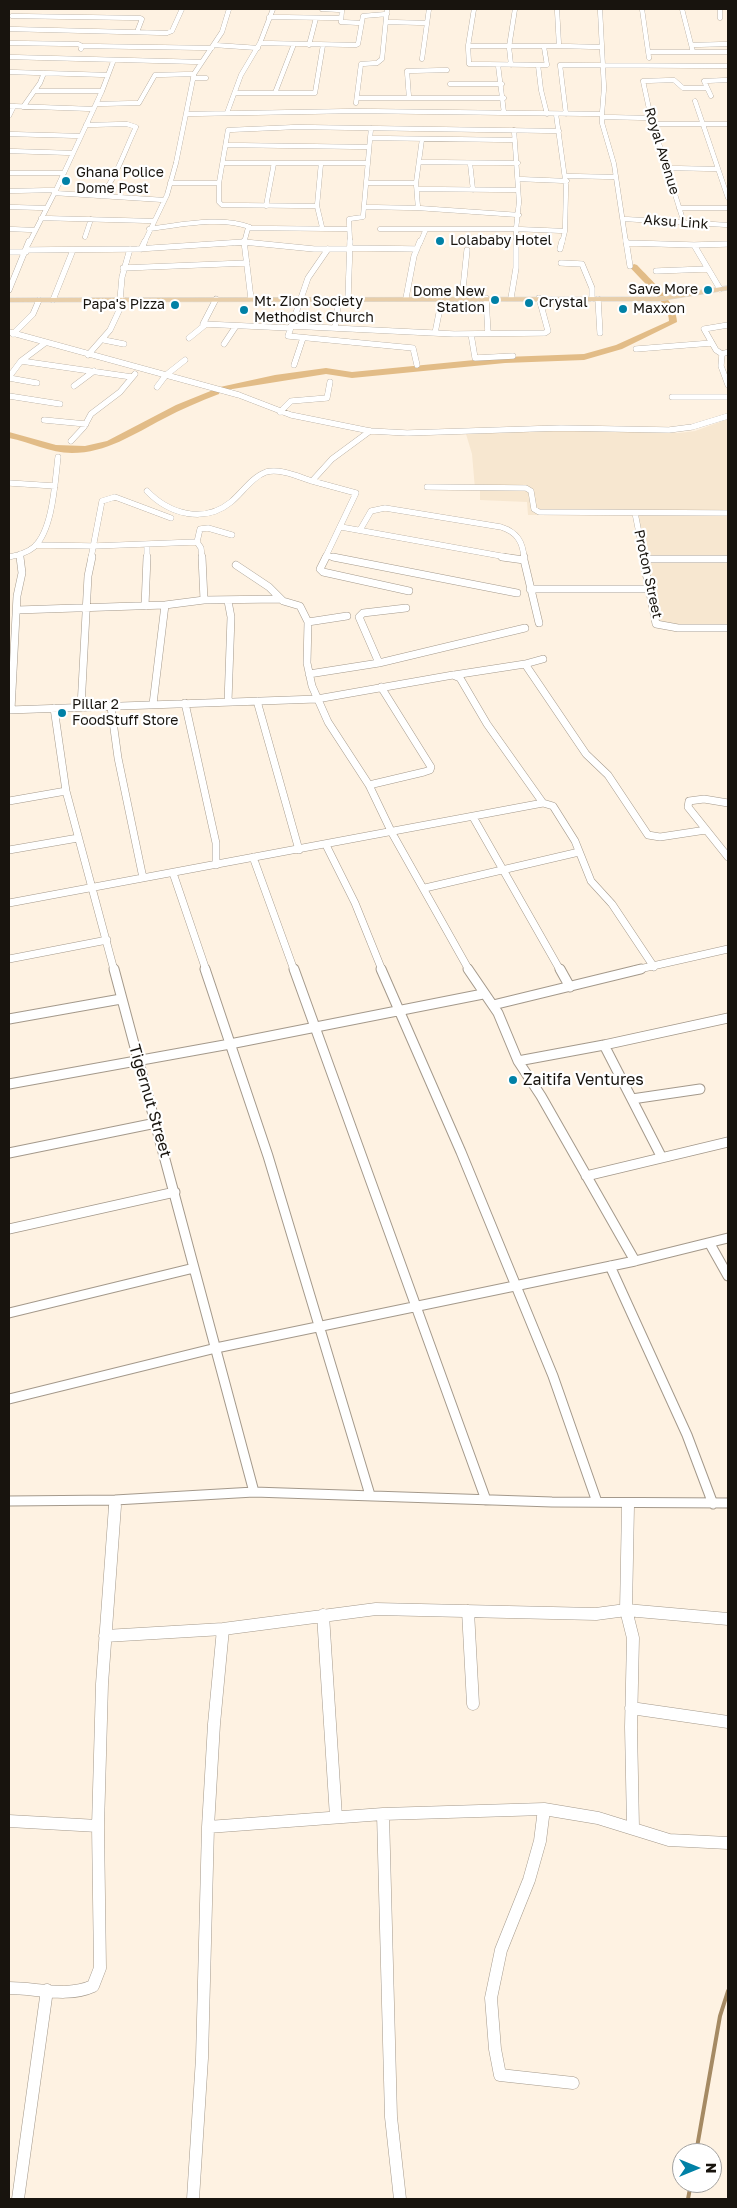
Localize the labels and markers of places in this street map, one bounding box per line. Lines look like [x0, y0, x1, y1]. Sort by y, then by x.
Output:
place label: Ghana Police Dome Post [76, 165, 164, 198]
marker: Ghana Police Dome Post [60, 175, 72, 187]
place label: Lolababy Hotel [450, 233, 552, 249]
marker: Lolababy Hotel [434, 235, 446, 247]
place label: Save More [628, 282, 698, 298]
place label: Dome New Station [413, 284, 485, 316]
marker: Save More [702, 284, 714, 296]
place label: Mt. Zion Society Methodist Church [254, 294, 374, 326]
marker: Dome New Station [489, 294, 501, 306]
place label: Crystal [539, 295, 588, 311]
place label: Papa's Pizza [82, 297, 165, 313]
marker: Crystal [523, 297, 535, 309]
marker: Papa's Pizza [169, 299, 181, 311]
place label: Maxxon [633, 301, 685, 317]
marker: Maxxon [617, 303, 629, 315]
marker: Mt. Zion Society Methodist Church [238, 304, 250, 316]
place label: Pillar 2 FoodStuff Store [72, 697, 178, 730]
marker: Pillar 2 FoodStuff Store [56, 707, 68, 719]
place label: Zaitifa Ventures [523, 1070, 644, 1090]
marker: Zaitifa Ventures [507, 1074, 519, 1086]

